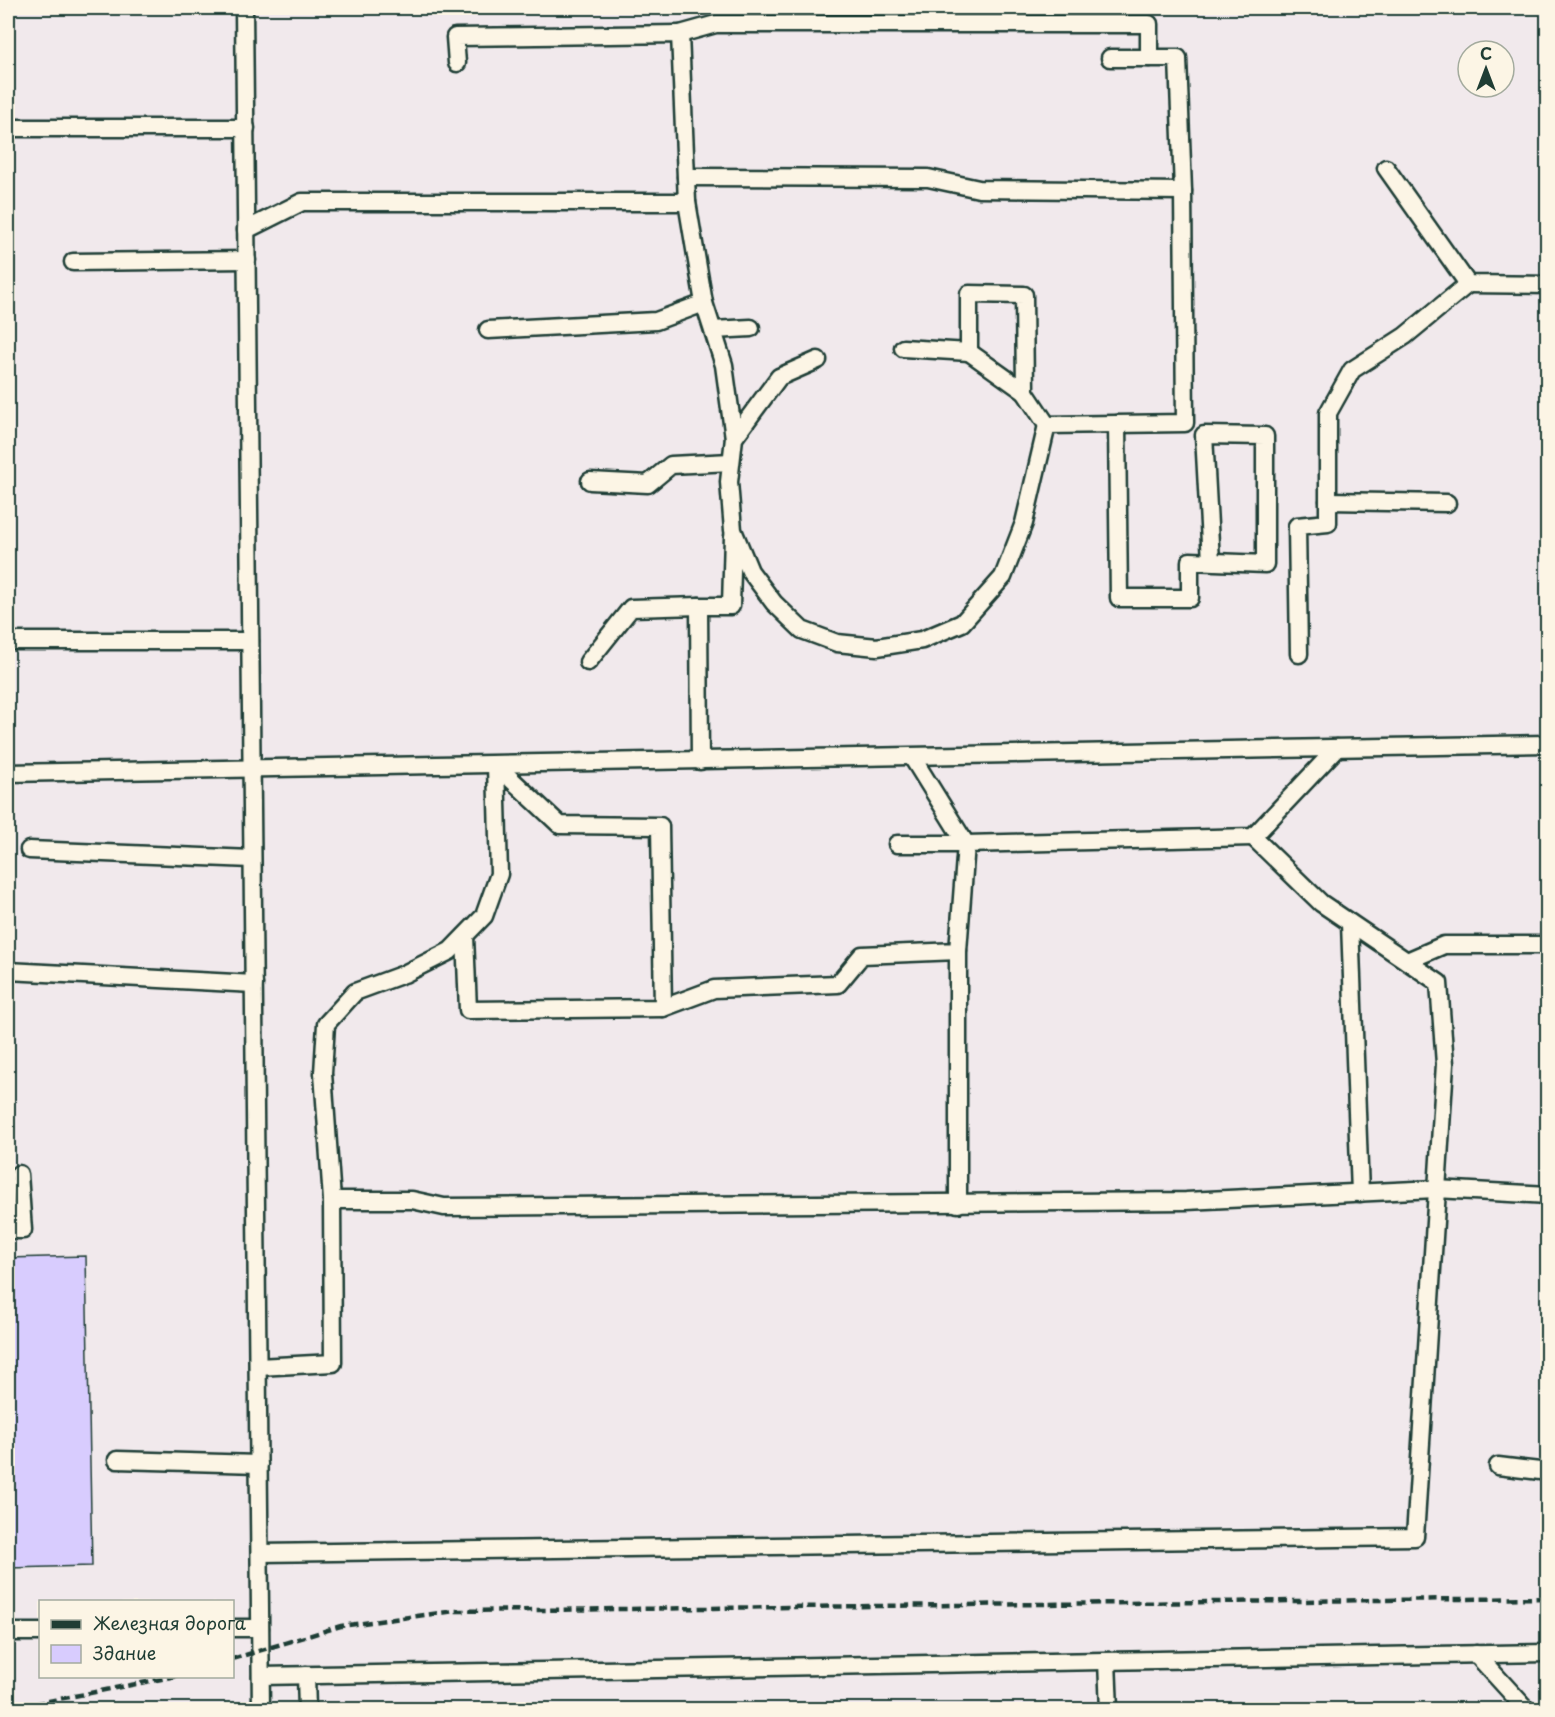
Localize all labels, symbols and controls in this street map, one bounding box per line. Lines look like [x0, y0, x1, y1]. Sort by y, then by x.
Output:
north arrow [1456, 39, 1516, 99]
text: С [1480, 41, 1492, 65]
legend [39, 1600, 234, 1678]
text: Железная дорога [93, 1609, 247, 1636]
text: Здание [93, 1639, 156, 1666]

